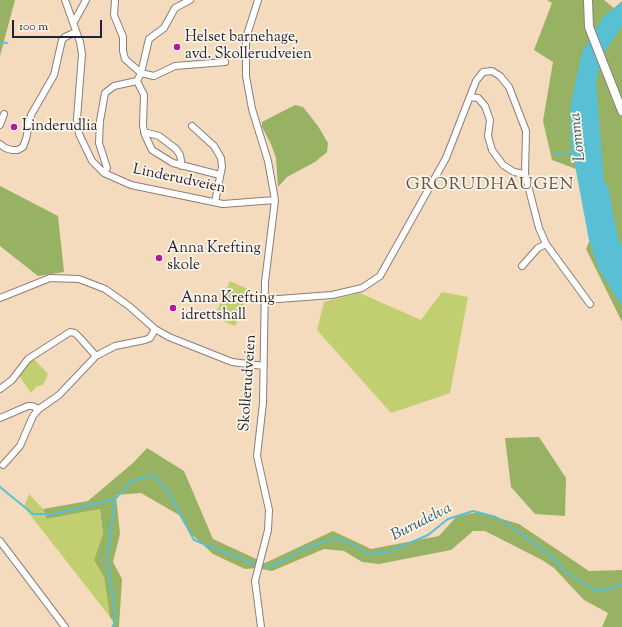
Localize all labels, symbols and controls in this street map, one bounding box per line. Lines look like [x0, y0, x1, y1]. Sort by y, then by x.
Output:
scale bar [14, 12, 104, 38]
text: 100 m [19, 18, 48, 36]
place label: Helset barnehage, avd. Skollerudveien [185, 29, 312, 64]
marker: Helset barnehage, avd. Skollerudveien [172, 42, 182, 52]
water label: Lomma [567, 112, 591, 162]
place label: Linderudlia [22, 118, 97, 136]
marker: Linderudlia [9, 122, 19, 132]
street label: Linderudveien [131, 161, 227, 199]
district label: GRORUDHAUGEN [406, 176, 574, 196]
place label: Anna Krefting skole [167, 240, 261, 275]
marker: Anna Krefting skole [154, 253, 164, 263]
place label: Anna Krefting idrettshall [181, 290, 275, 325]
marker: Anna Krefting idrettshall [168, 303, 178, 313]
street label: Skollerudveien [237, 334, 261, 432]
water label: Burudelva [389, 500, 455, 546]

